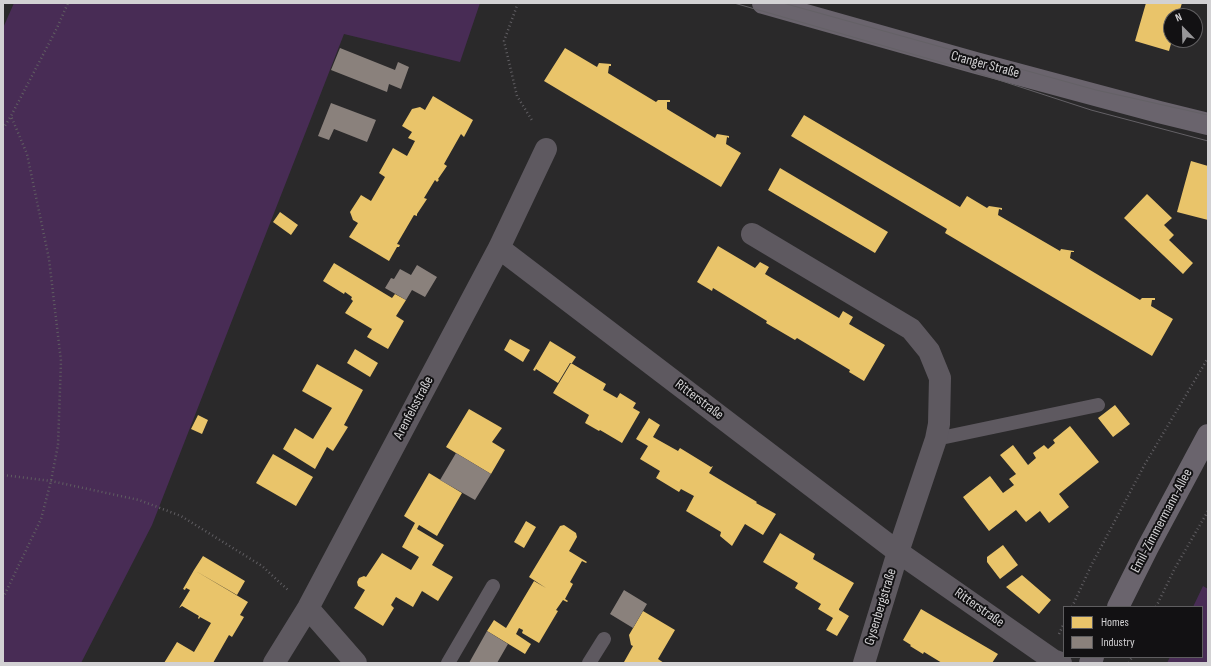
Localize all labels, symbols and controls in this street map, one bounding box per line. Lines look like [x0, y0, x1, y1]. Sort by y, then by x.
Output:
north arrow [1163, 8, 1203, 48]
text: N [1173, 10, 1184, 25]
street label: Cranger Straße [949, 48, 1021, 82]
street label: Arenfelsstraße [391, 374, 437, 442]
street label: Ritterstraße [671, 376, 727, 424]
street label: Emil-Zimmermann-Allee [1128, 466, 1196, 576]
street label: Gysenbergstraße [861, 567, 901, 647]
street label: Ritterstraße [951, 585, 1007, 631]
legend [1063, 606, 1203, 658]
text: Homes [1101, 615, 1129, 630]
text: Industry [1101, 635, 1135, 650]

